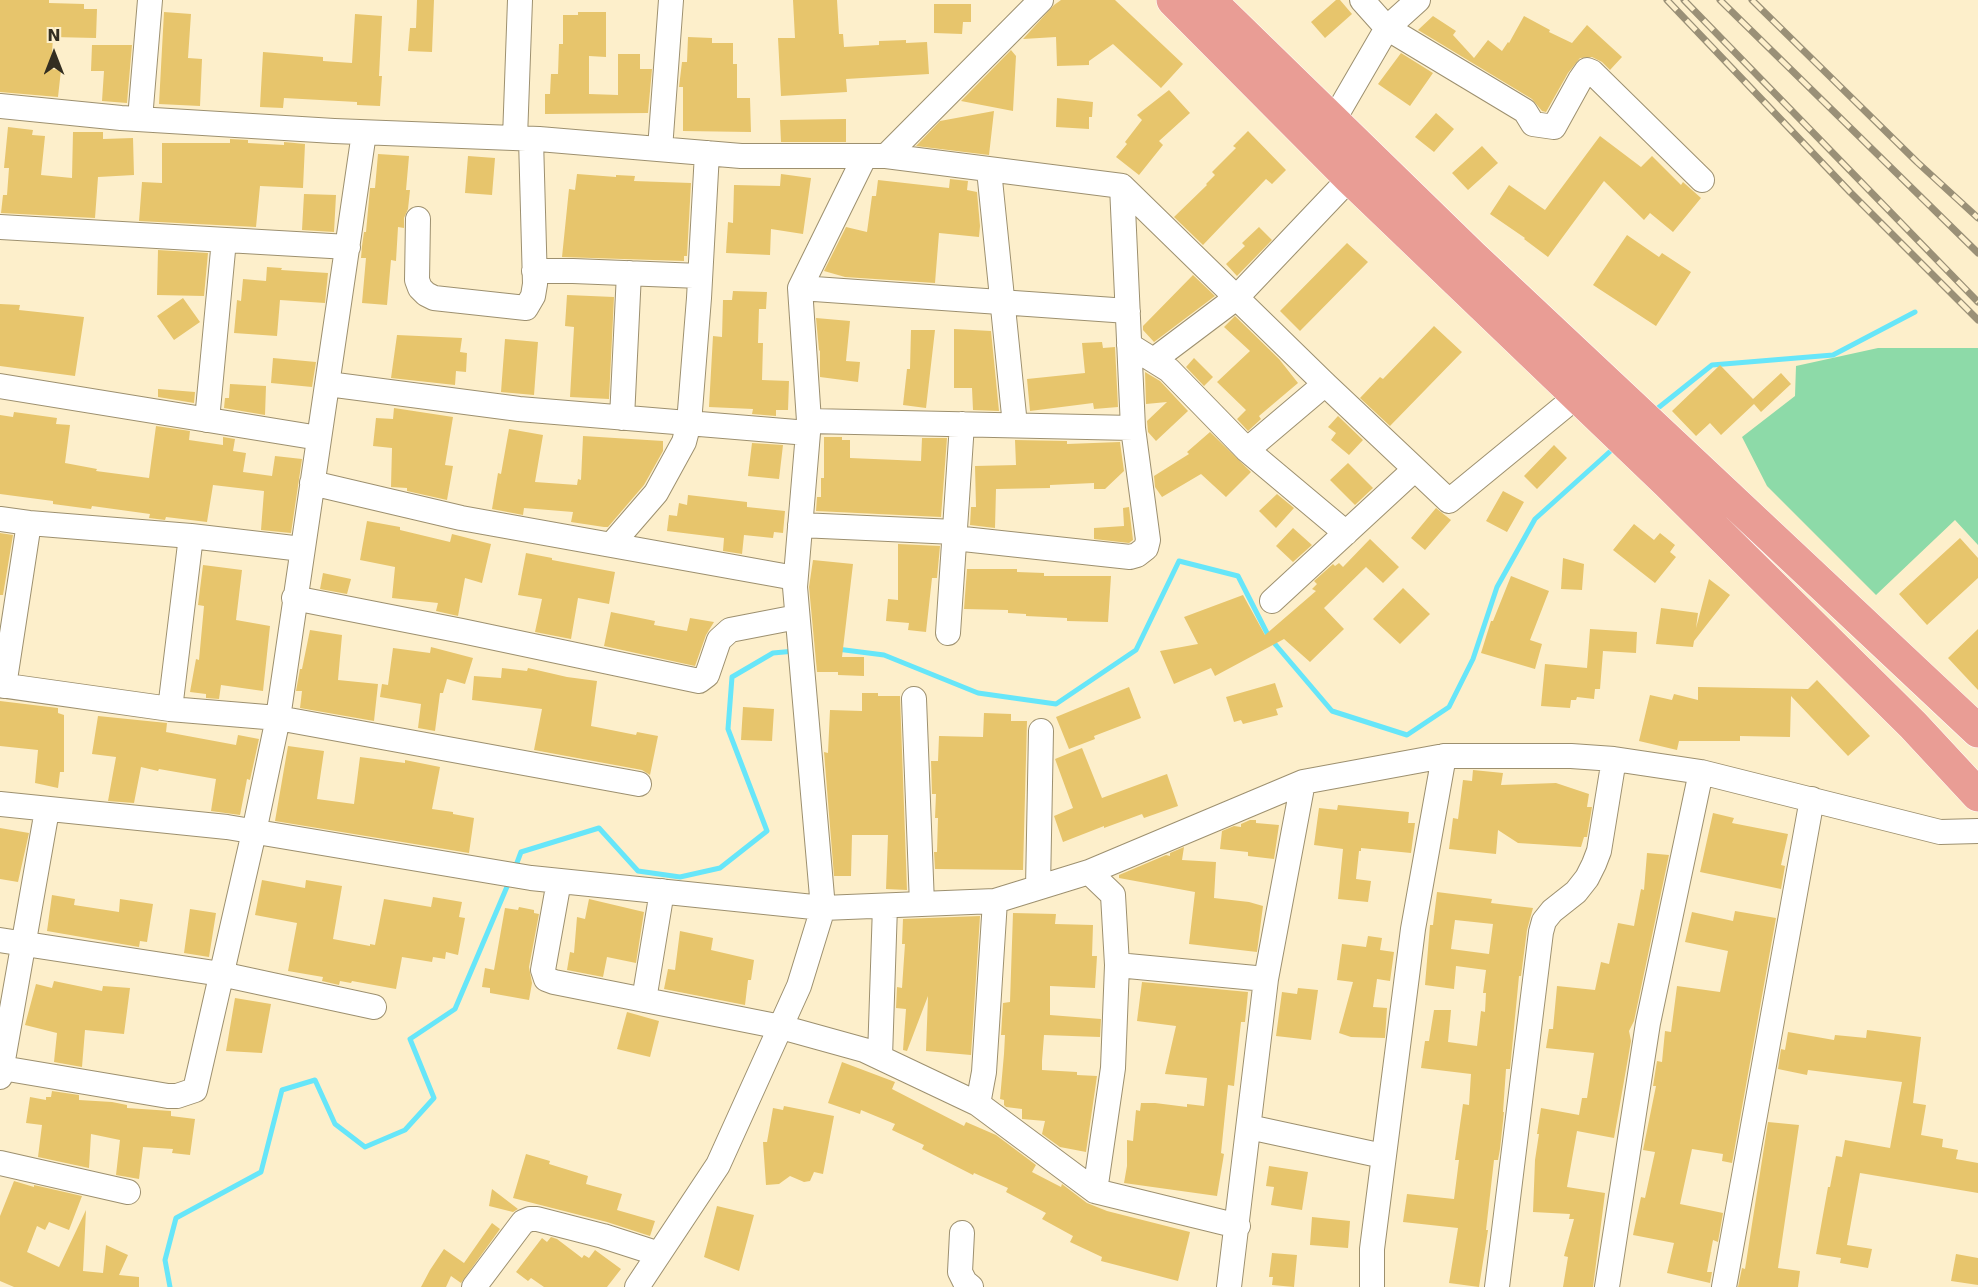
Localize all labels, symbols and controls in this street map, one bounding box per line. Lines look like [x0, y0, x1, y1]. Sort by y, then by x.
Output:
north arrow [24, 24, 84, 84]
text: N [47, 26, 61, 45]

